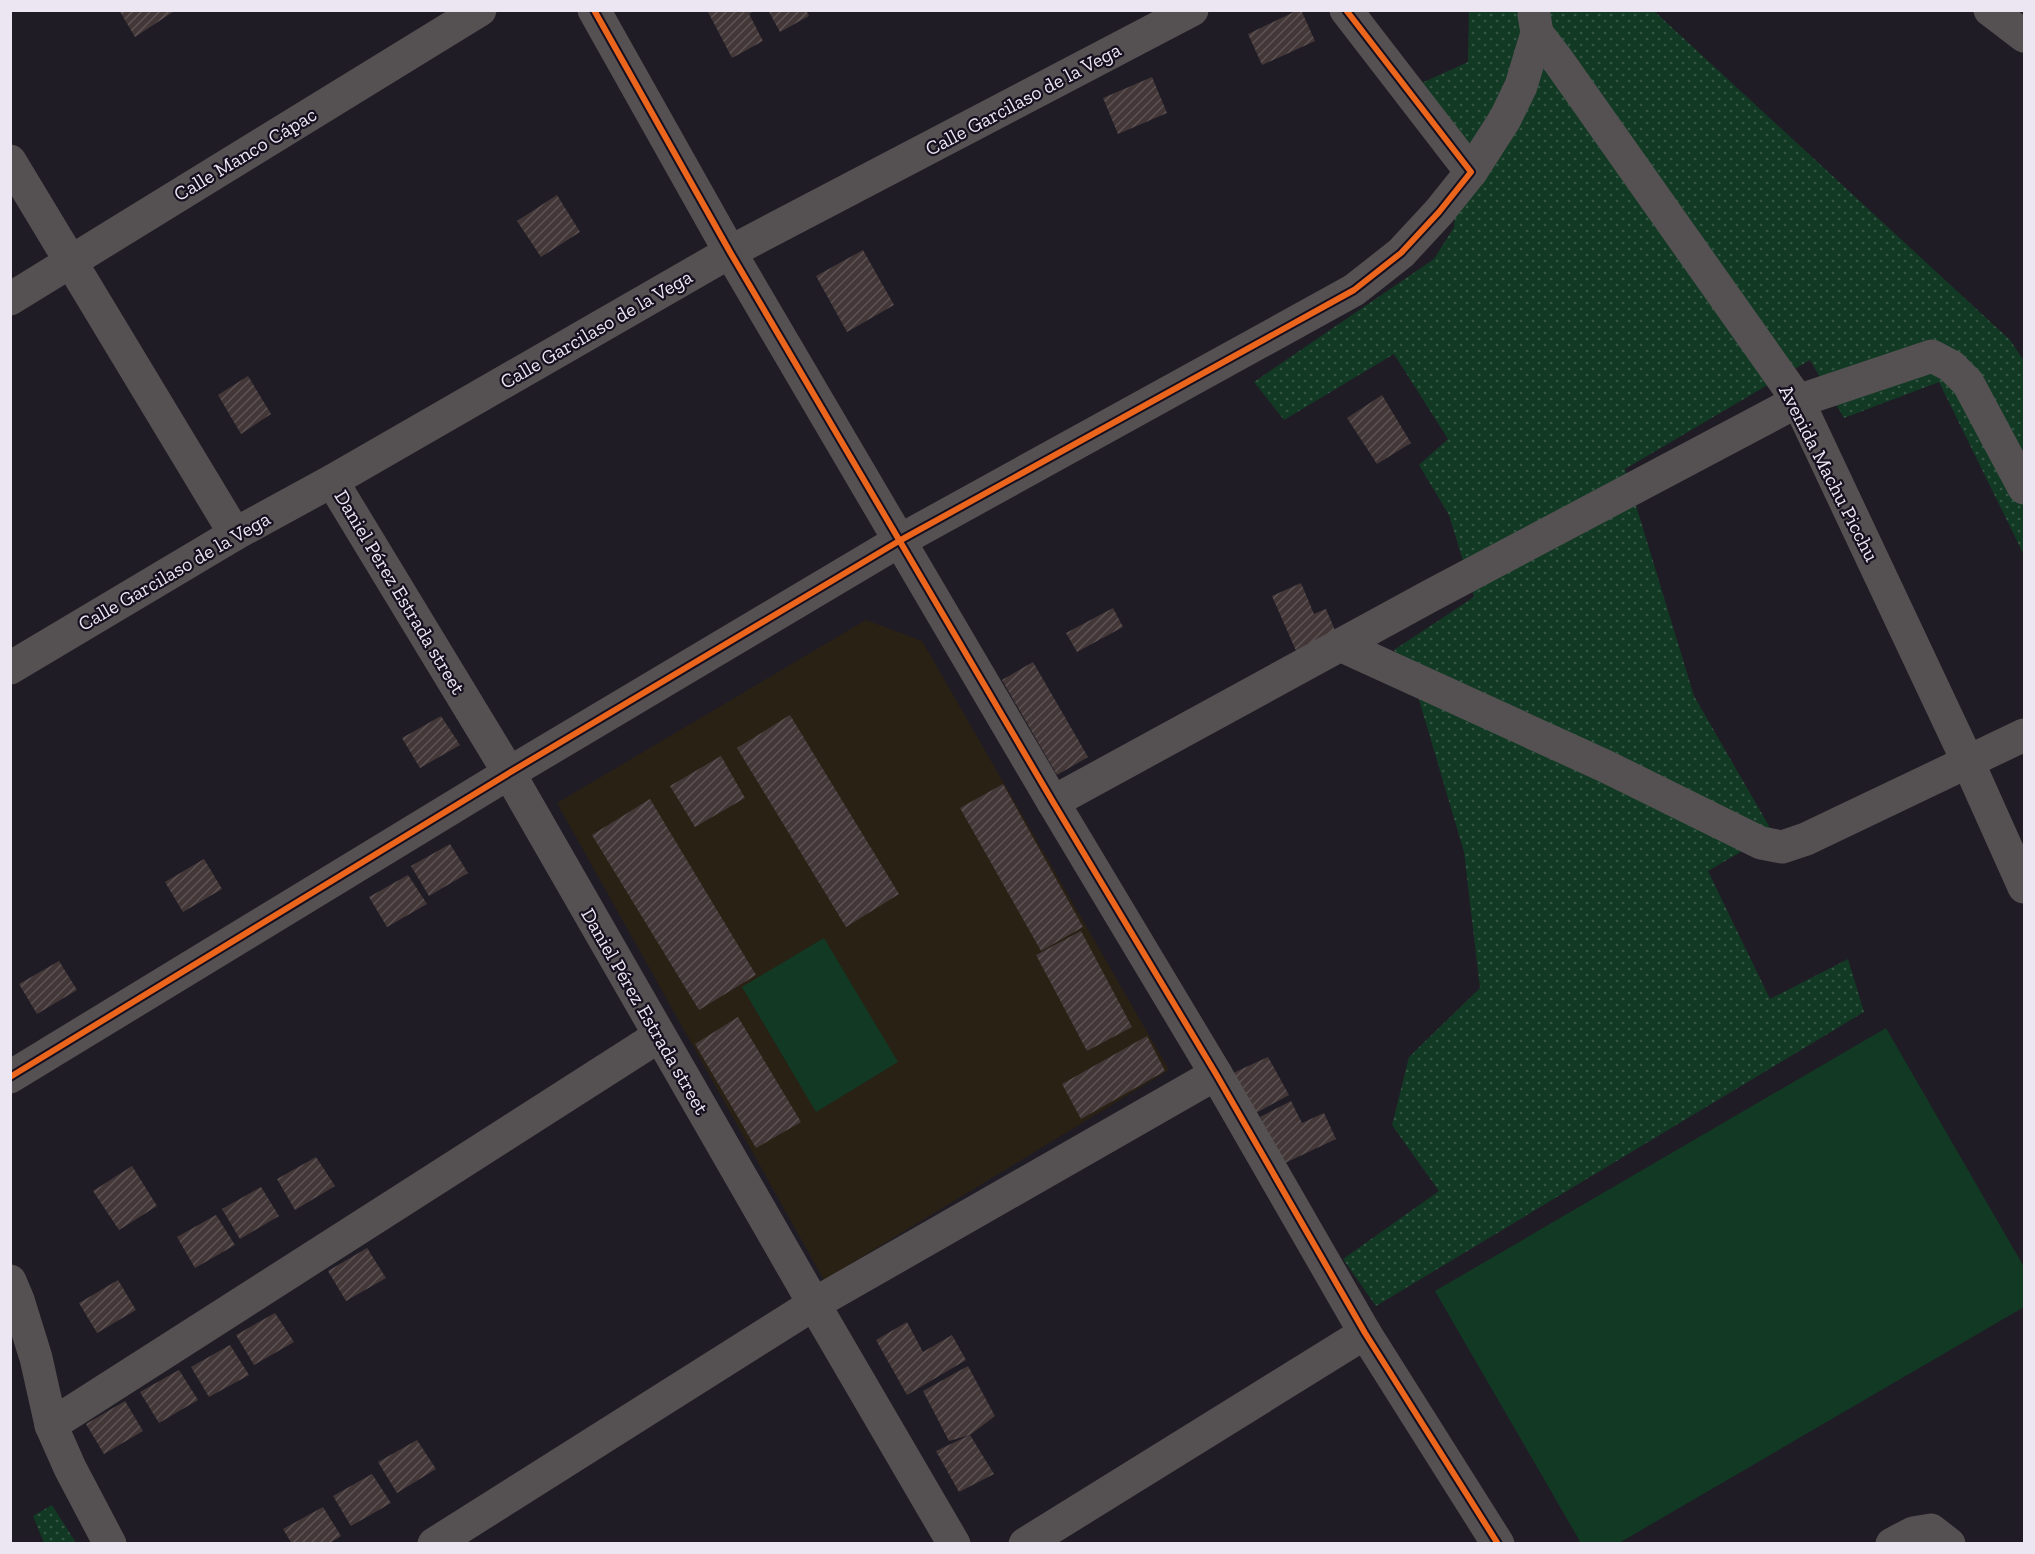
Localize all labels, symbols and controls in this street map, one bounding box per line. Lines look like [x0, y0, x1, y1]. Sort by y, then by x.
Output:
street label: Calle Garcilaso de la Vega [921, 37, 1125, 161]
street label: Calle Manco Cápac [169, 102, 321, 206]
street label: Calle Garcilaso de la Vega [496, 264, 697, 394]
street label: Avenida Machu Picchu [1774, 381, 1884, 565]
street label: Daniel Pérez Estrada street [329, 486, 471, 699]
street label: Calle Garcilaso de la Vega [74, 506, 275, 636]
street label: Daniel Pérez Estrada street [576, 904, 714, 1119]

